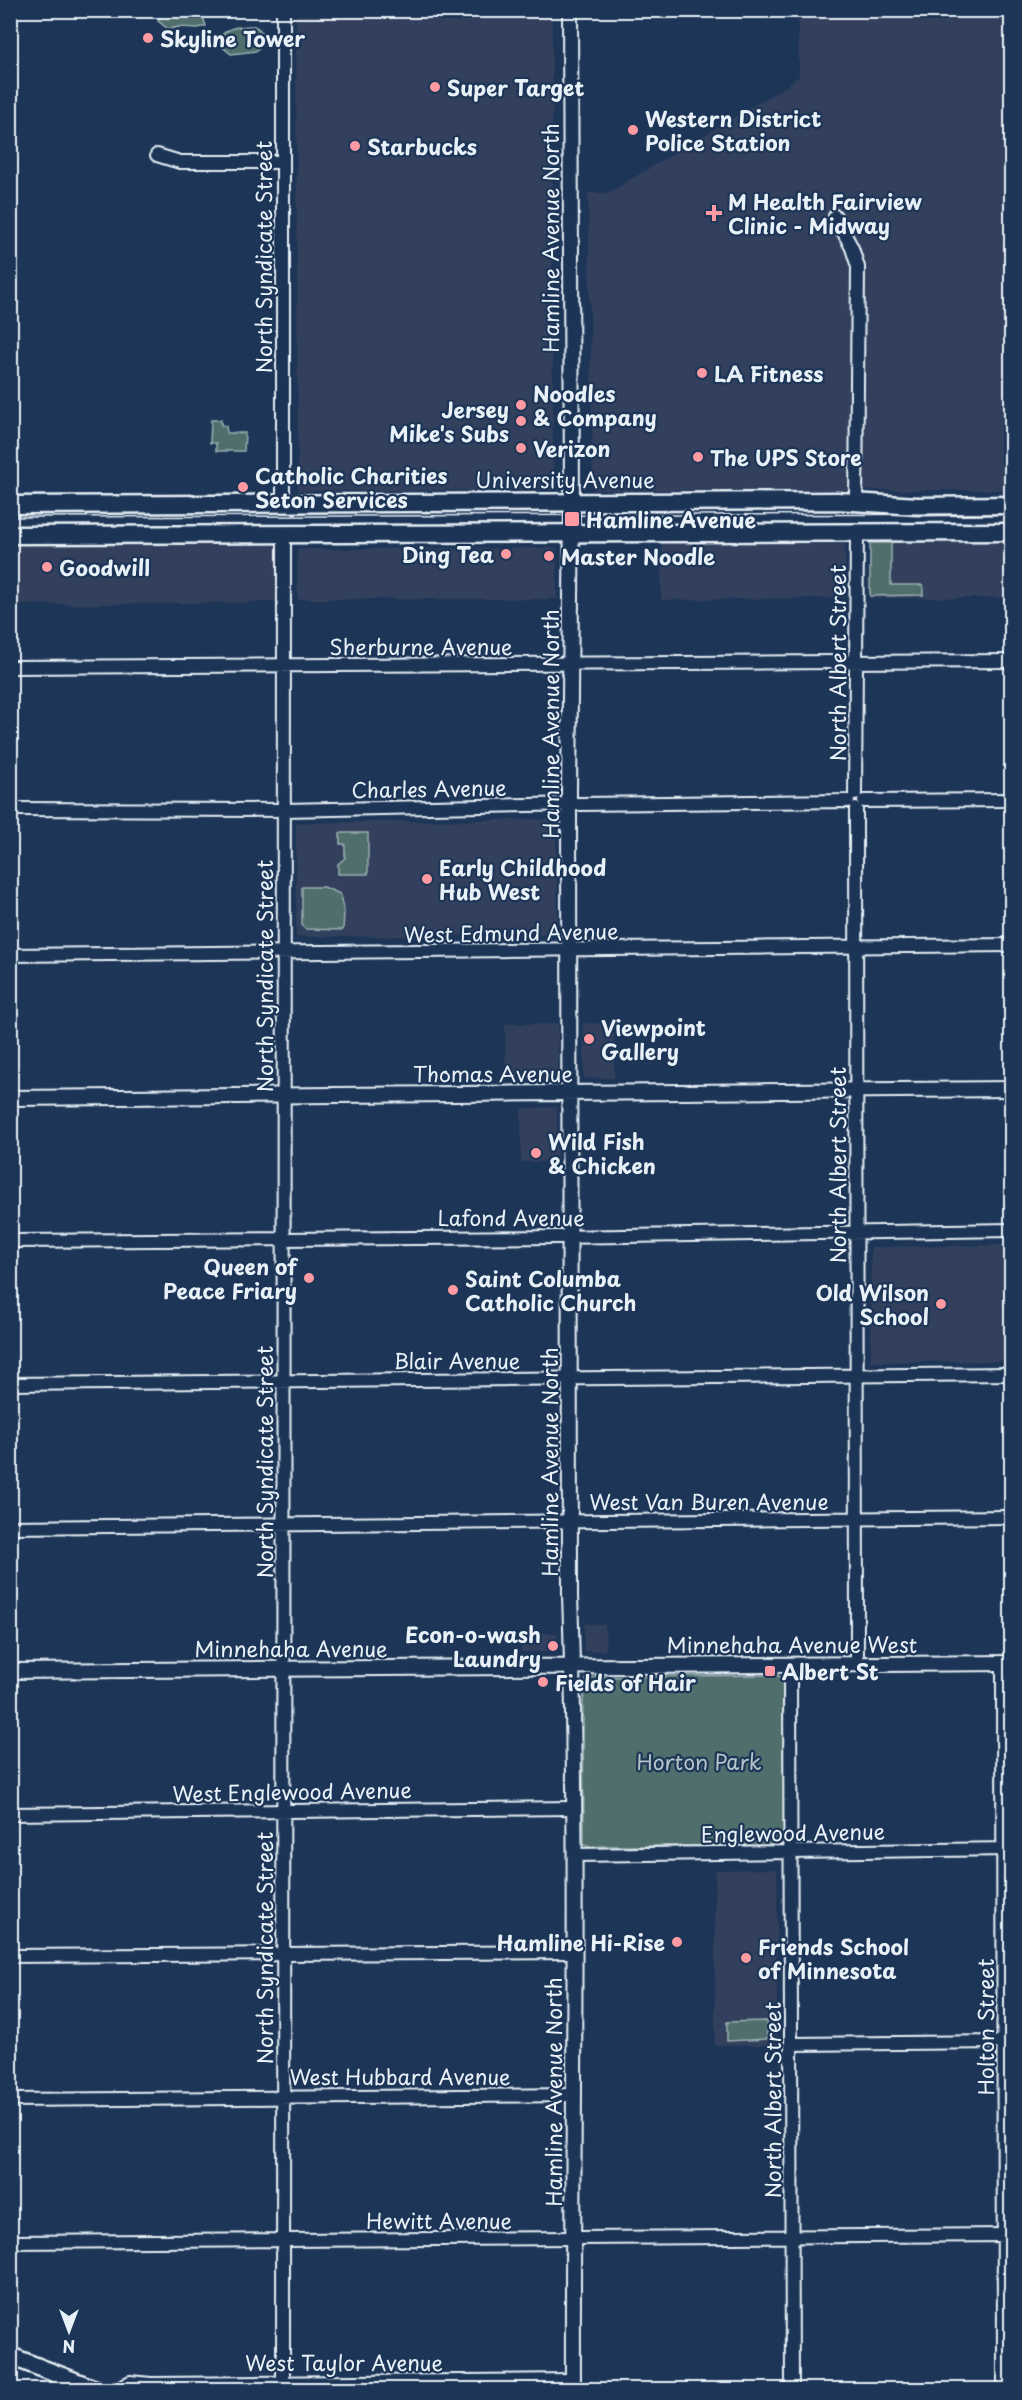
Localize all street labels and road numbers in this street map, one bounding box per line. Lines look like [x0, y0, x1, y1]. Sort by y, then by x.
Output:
street label: Hamline Avenue North [534, 123, 566, 353]
street label: North Syndicate Street [247, 141, 279, 373]
street label: University Avenue [475, 463, 655, 495]
street label: North Albert Street [821, 565, 853, 761]
street label: Hamline Avenue North [534, 609, 566, 839]
street label: Sherburne Avenue [329, 630, 513, 662]
street label: Charles Avenue [351, 771, 507, 805]
street label: North Syndicate Street [248, 860, 280, 1092]
street label: West Edmund Avenue [403, 914, 619, 950]
street label: Thomas Avenue [413, 1057, 573, 1089]
street label: North Albert Street [821, 1067, 853, 1263]
street label: Lafond Avenue [437, 1201, 585, 1233]
street label: Blair Avenue [394, 1344, 520, 1376]
street label: North Syndicate Street [248, 1346, 280, 1578]
street label: Hamline Avenue North [533, 1347, 565, 1577]
street label: West Van Buren Avenue [589, 1485, 829, 1517]
street label: Minnehaha Avenue West [667, 1628, 917, 1660]
street label: Minnehaha Avenue [195, 1632, 387, 1664]
street label: West Englewood Avenue [172, 1773, 412, 1809]
street label: Englewood Avenue [701, 1814, 885, 1850]
street label: North Syndicate Street [248, 1832, 280, 2064]
street label: Holton Street [969, 1958, 1001, 2096]
street label: Hamline Avenue North [537, 1977, 569, 2207]
street label: North Albert Street [756, 2002, 788, 2198]
street label: West Hubbard Avenue [289, 2060, 511, 2092]
street label: Hewitt Avenue [366, 2204, 512, 2236]
street label: West Taylor Avenue [245, 2346, 443, 2378]

